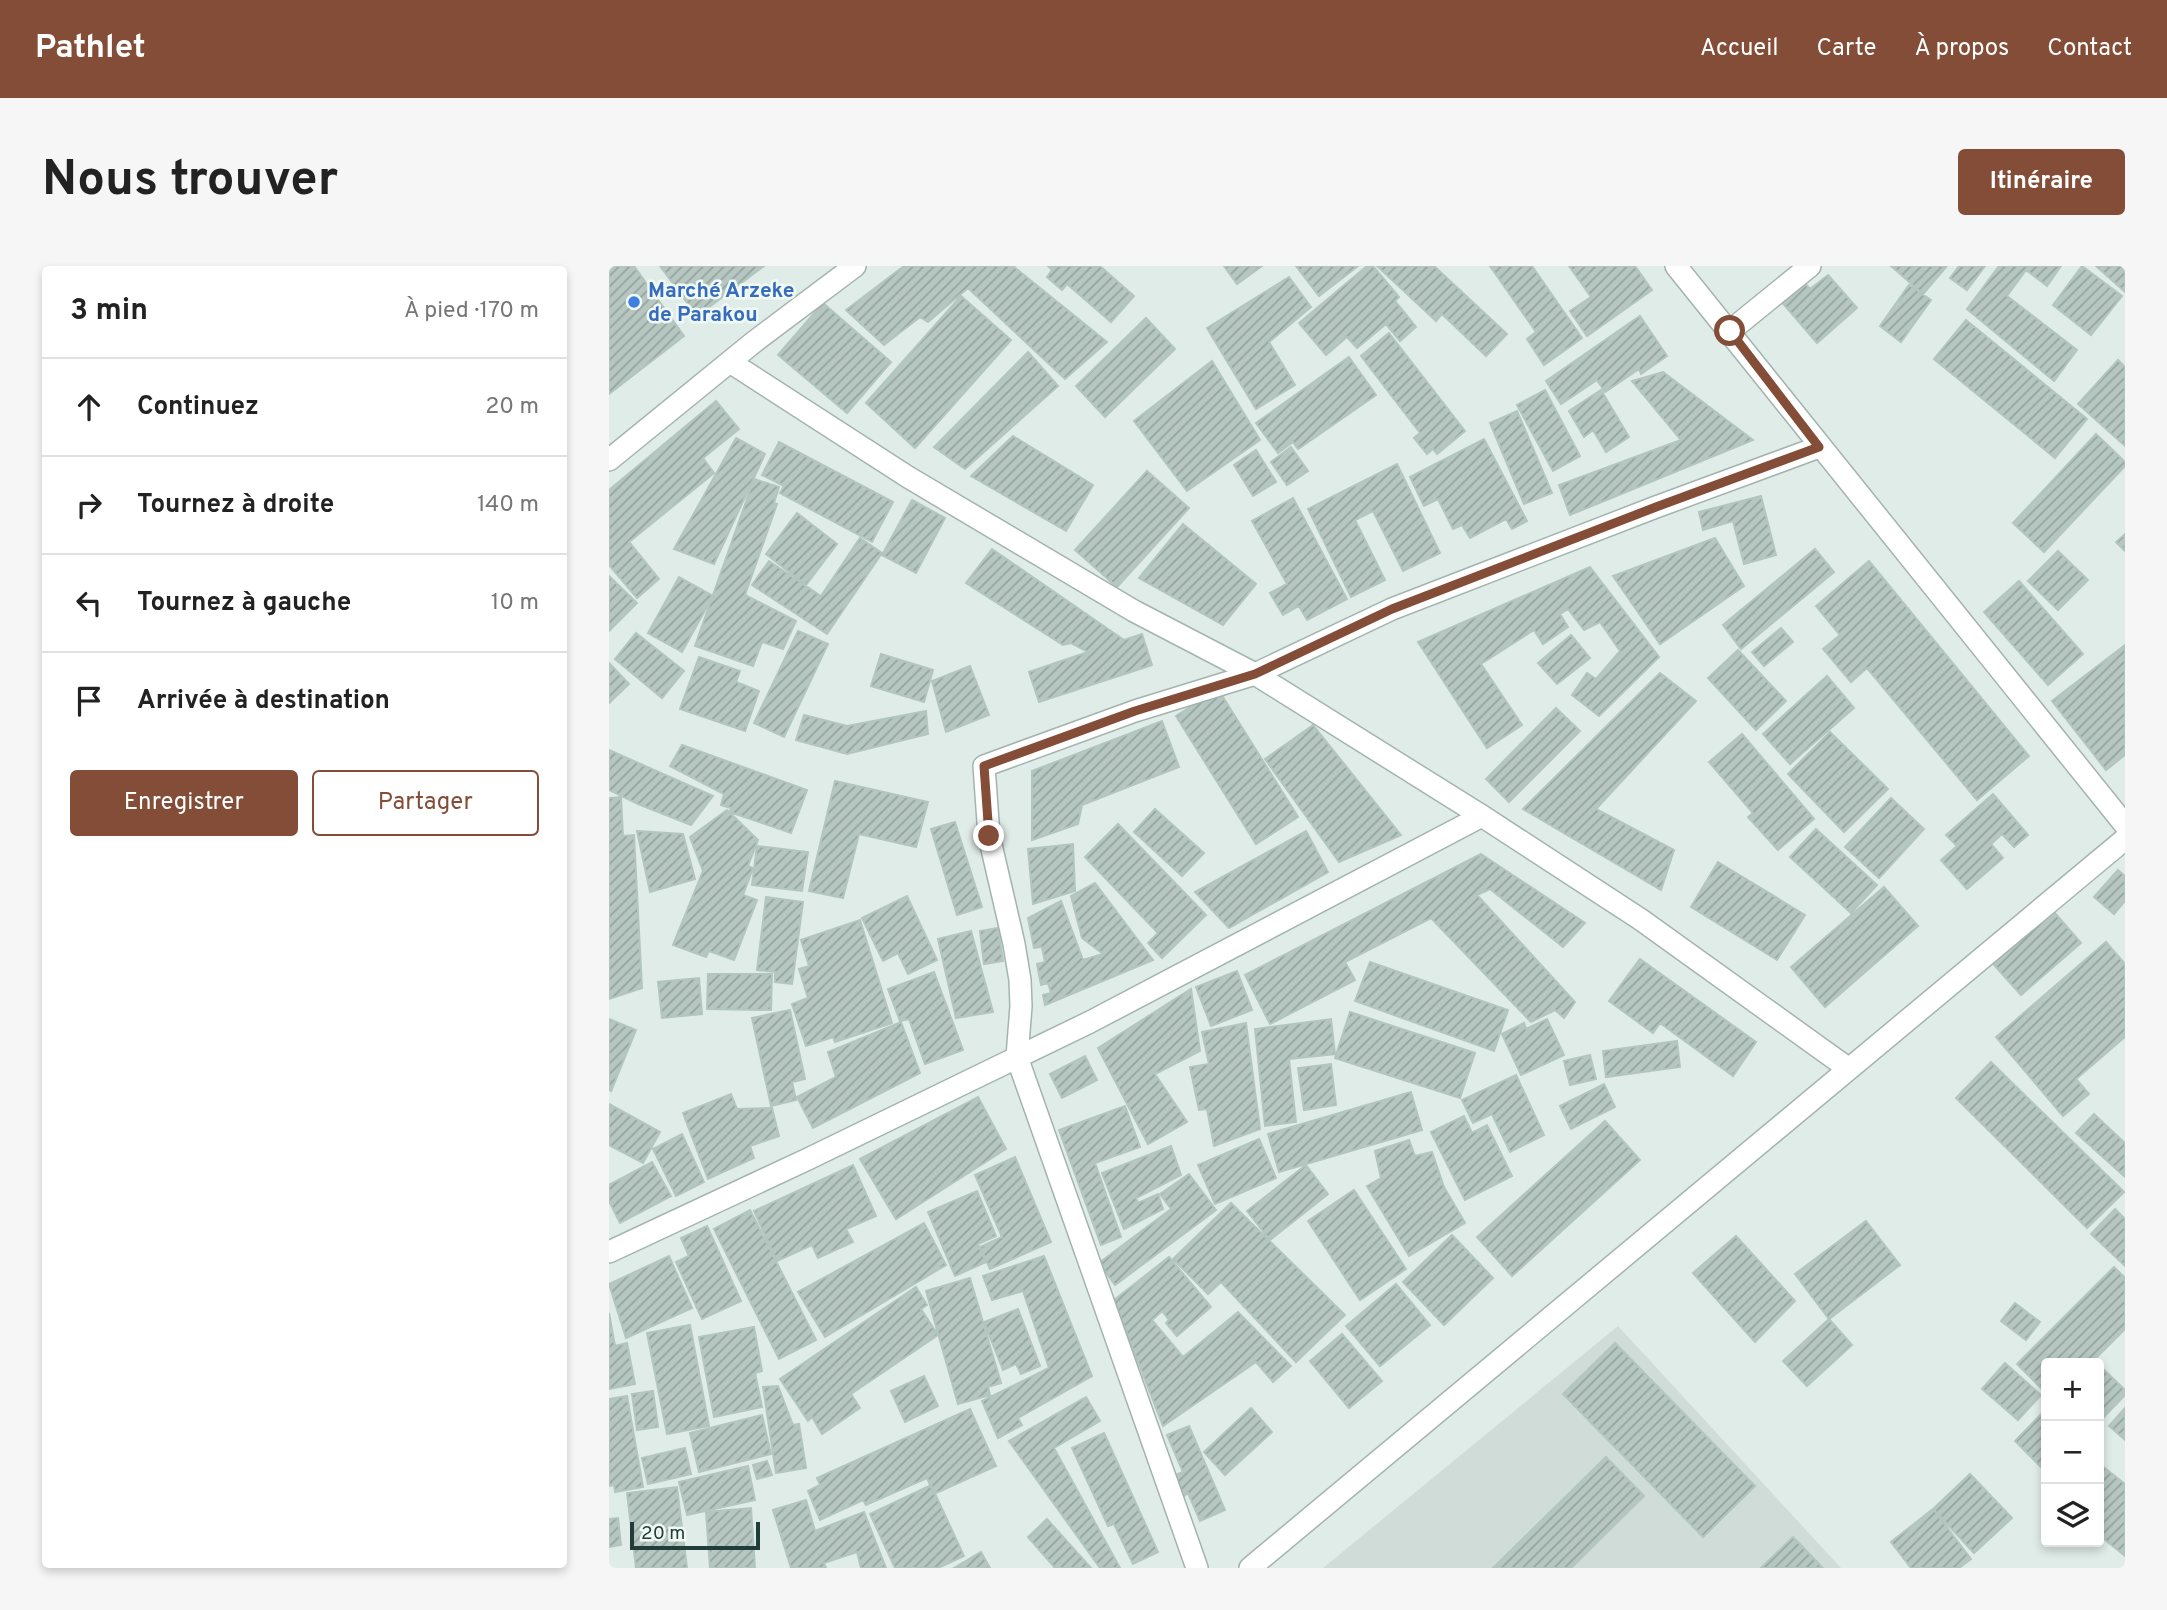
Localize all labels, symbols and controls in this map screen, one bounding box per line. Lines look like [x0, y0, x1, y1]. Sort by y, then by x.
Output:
text: Pathlet [35, 28, 146, 70]
text: Accueil [1700, 34, 1779, 64]
text: Carte [1817, 34, 1876, 64]
text: À propos [1914, 34, 2009, 64]
text: Contact [2047, 34, 2132, 64]
button: Itinéraire [1958, 149, 2125, 215]
text: Nous trouver [42, 151, 338, 213]
place label: Marché Arzeke de Parakou [648, 278, 795, 329]
text: 3 min [70, 293, 148, 330]
marker: Marché Arzeke de Parakou [626, 294, 642, 310]
text: À pied · 170 m [404, 297, 539, 326]
route start [1714, 315, 1745, 346]
icon: ahead [70, 388, 108, 426]
text: Continuez [137, 391, 259, 424]
text: 20 m [485, 393, 539, 422]
icon: right [70, 486, 108, 524]
text: Tournez à droite [137, 489, 334, 522]
text: 140 m [477, 491, 539, 520]
icon: left [70, 584, 108, 622]
text: Tournez à gauche [137, 587, 351, 620]
text: 10 m [491, 589, 539, 618]
icon: arrive [70, 682, 108, 720]
text: Arrivée à destination [137, 685, 390, 718]
button: Enregistrer [70, 770, 298, 836]
button: Partager [312, 770, 539, 836]
route end [973, 820, 1004, 851]
map controls [2041, 1358, 2104, 1547]
button: + [2041, 1358, 2104, 1421]
button: − [2041, 1421, 2104, 1484]
button: layers [2041, 1484, 2104, 1547]
scale bar [630, 1519, 759, 1551]
text: 20 m [641, 1522, 685, 1546]

